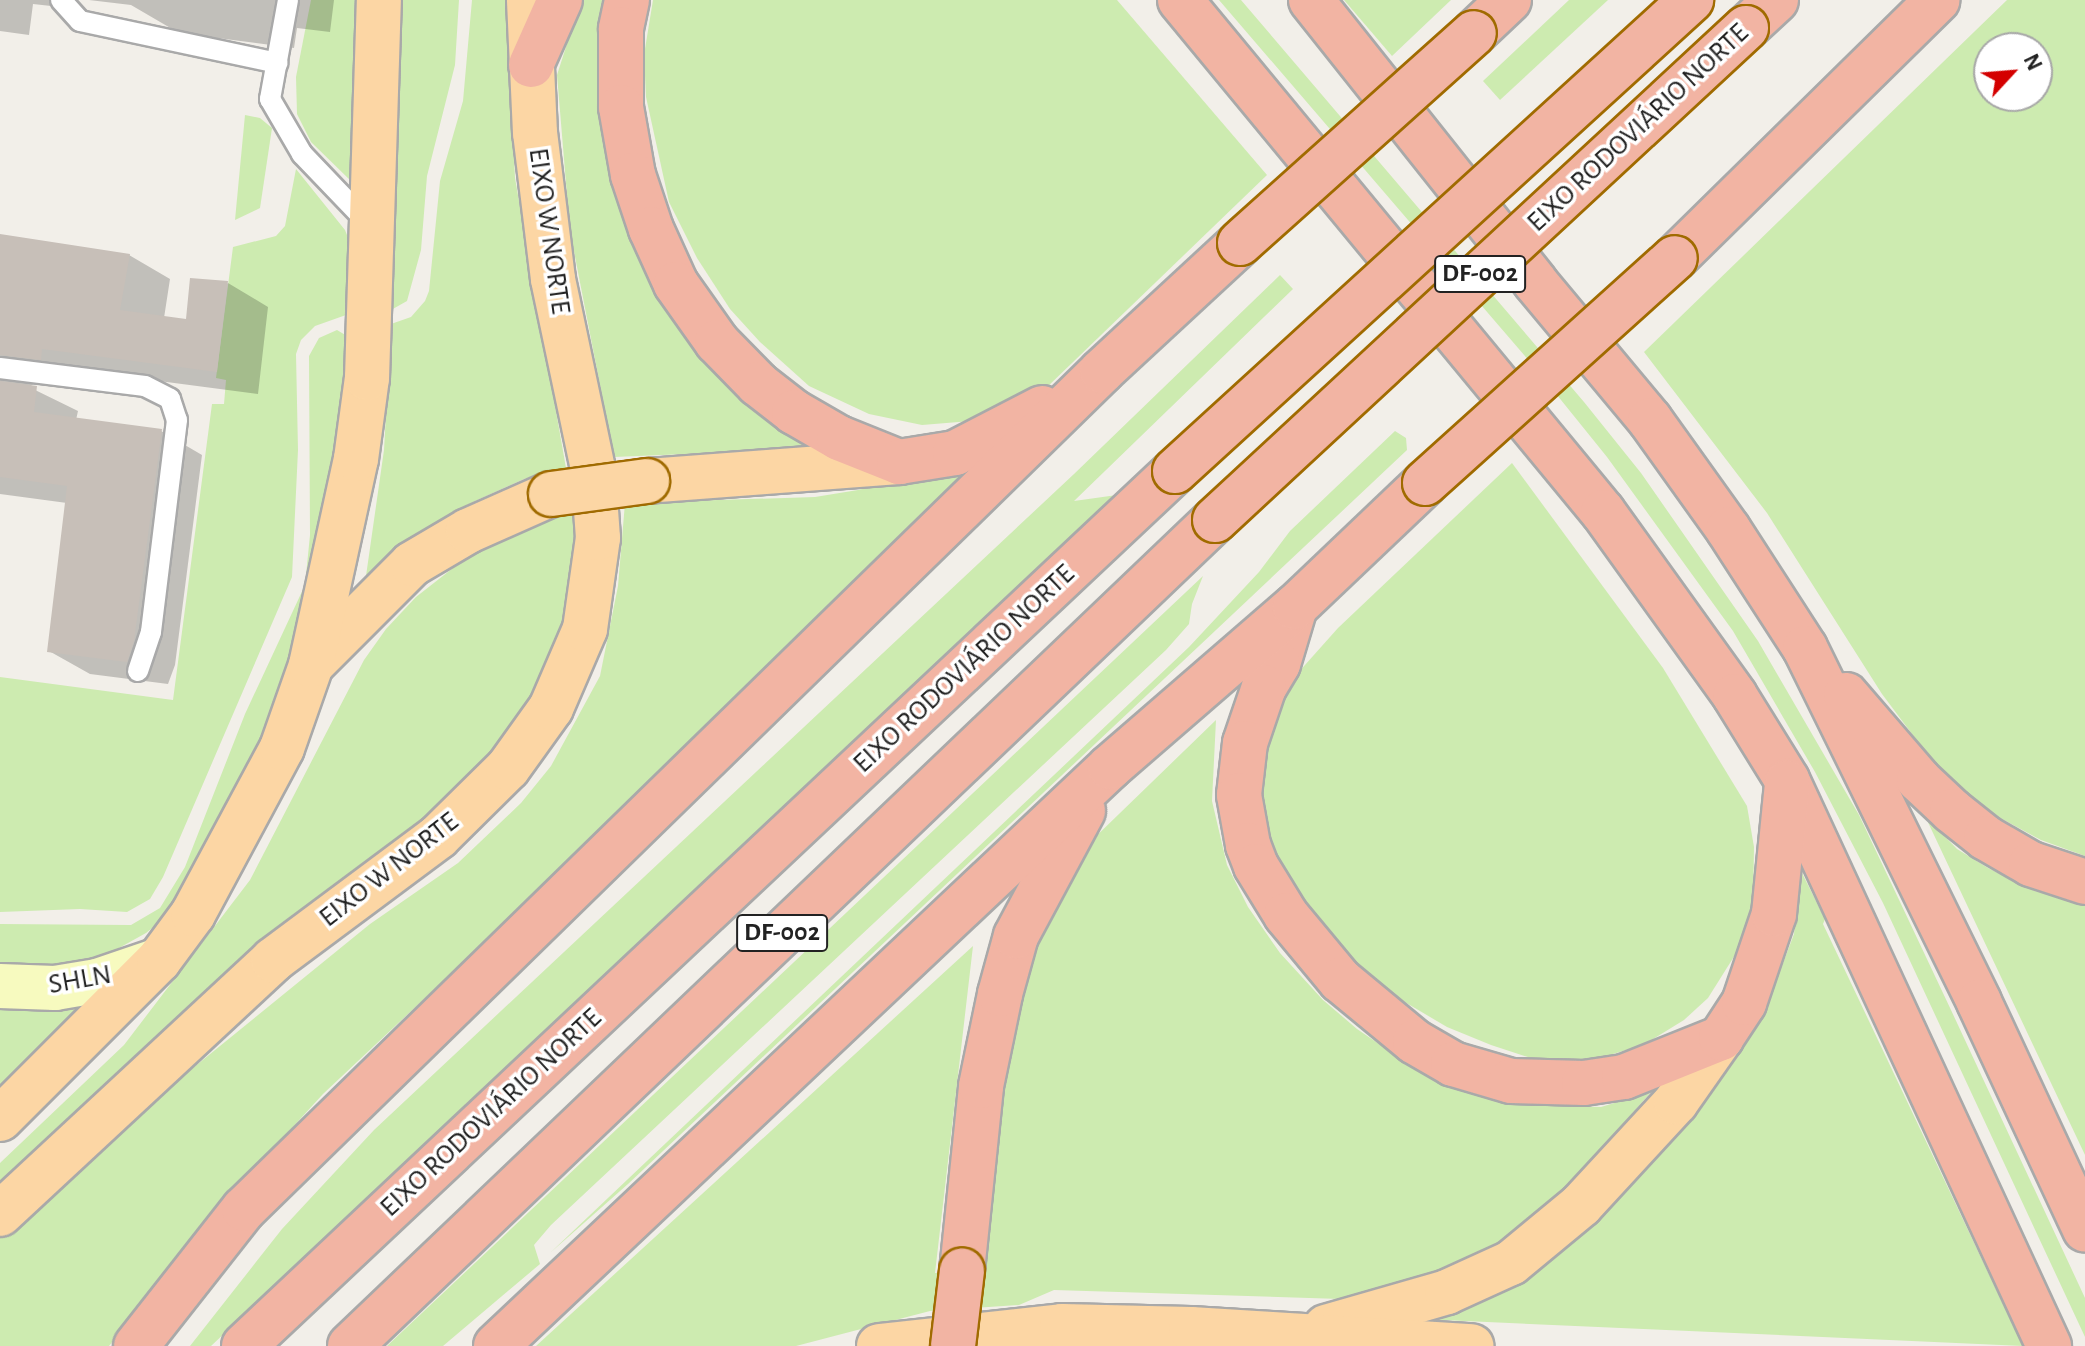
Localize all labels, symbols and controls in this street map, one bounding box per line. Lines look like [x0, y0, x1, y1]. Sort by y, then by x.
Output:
street label: EIXO RODOVIÁRIO NORTE [1520, 17, 1756, 239]
north arrow [1973, 32, 2053, 112]
text: N [2020, 51, 2046, 74]
street label: EIXO W NORTE [521, 146, 577, 316]
road number: DF-002 [1434, 252, 1526, 296]
street label: EIXO RODOVIÁRIO NORTE [846, 558, 1082, 780]
street label: EIXO W NORTE [313, 805, 465, 935]
road number: DF-002 [736, 911, 828, 955]
street label: SHLN [46, 958, 114, 1002]
street label: EIXO RODOVIÁRIO NORTE [373, 1002, 609, 1224]

